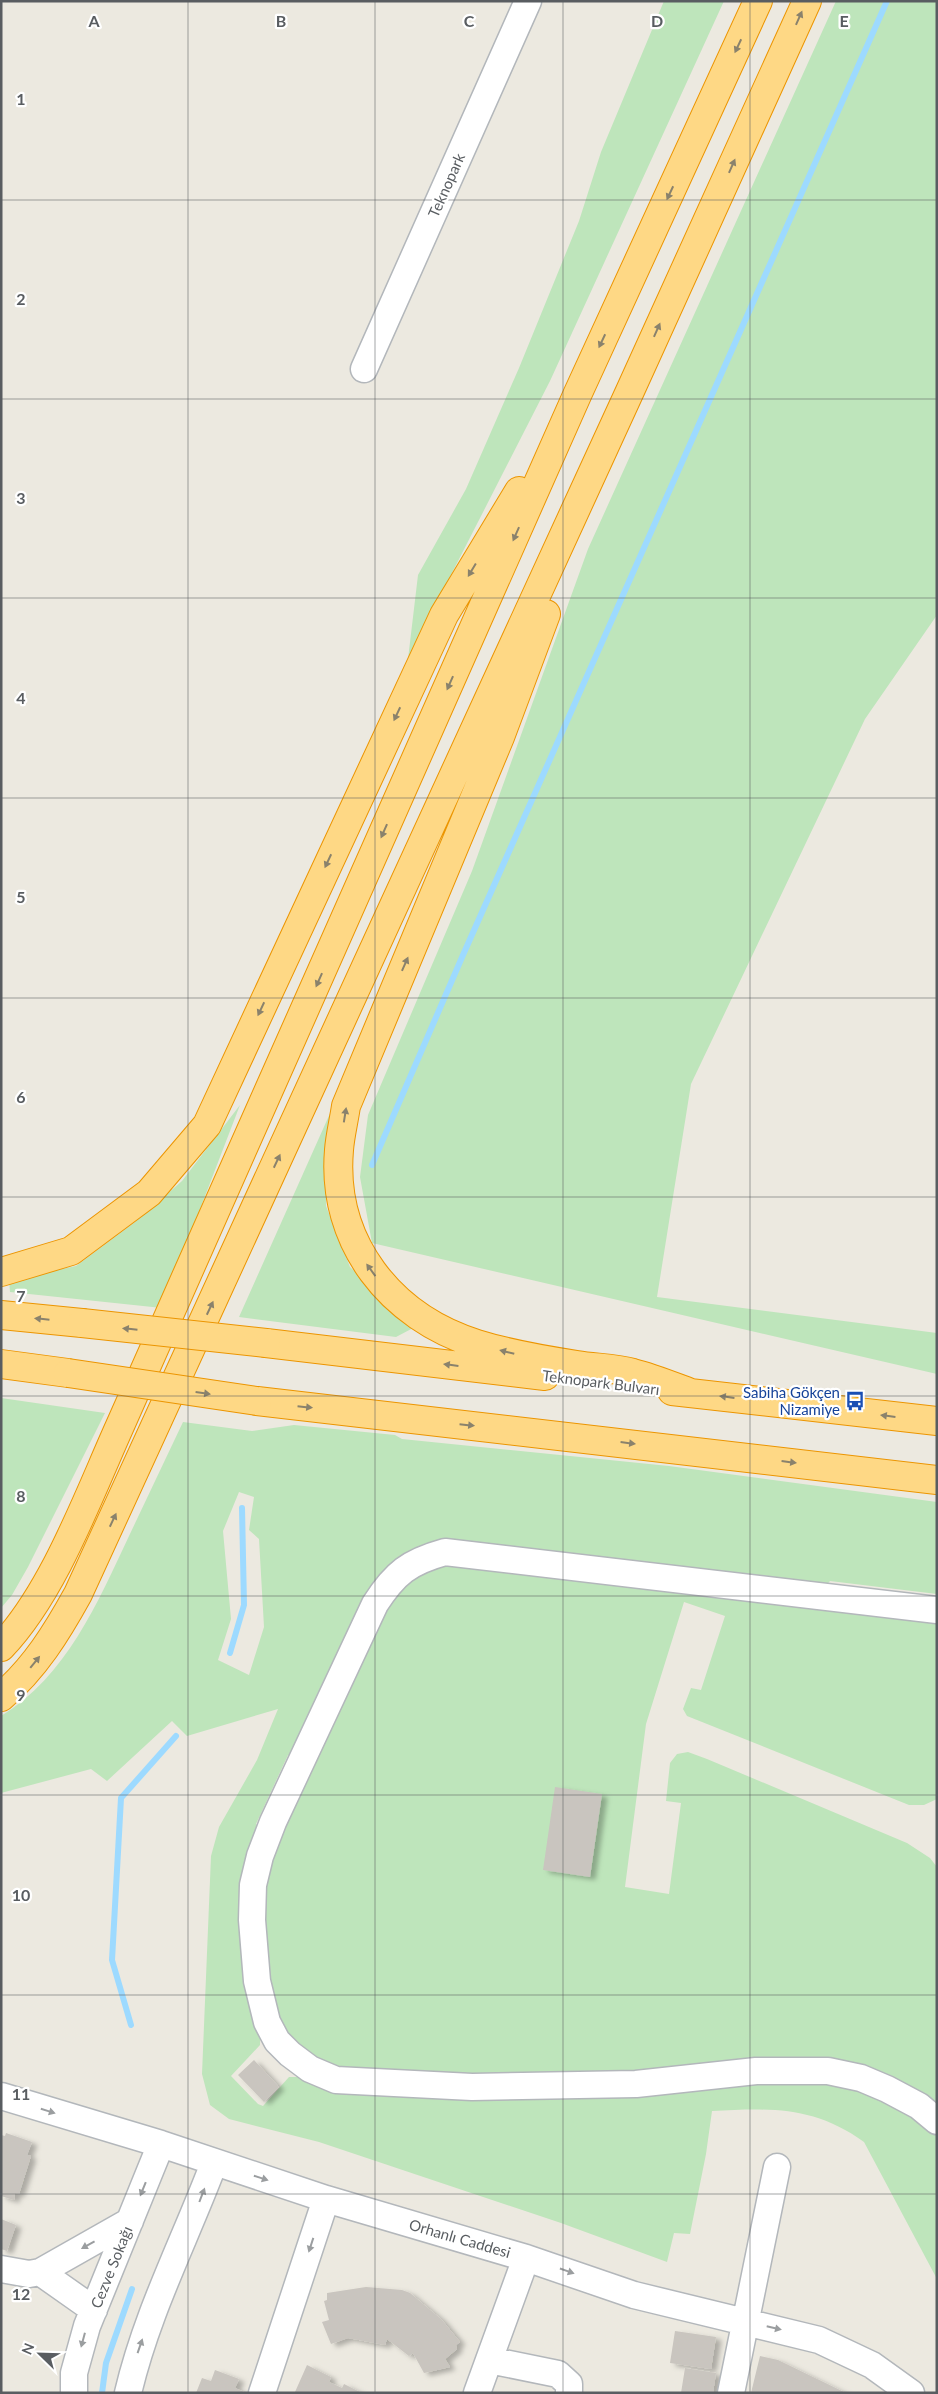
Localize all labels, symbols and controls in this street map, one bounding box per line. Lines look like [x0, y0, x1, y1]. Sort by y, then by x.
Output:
text: A [87, 11, 100, 30]
text: B [276, 11, 286, 30]
text: C [464, 11, 475, 30]
text: D [651, 11, 663, 30]
one-way arrow [795, 11, 803, 25]
text: E [839, 11, 849, 30]
one-way arrow [733, 39, 741, 53]
text: 1 [16, 89, 26, 108]
street label: Teknopark [424, 150, 468, 220]
one-way arrow [728, 159, 736, 173]
one-way arrow [666, 186, 674, 200]
text: 2 [16, 289, 26, 308]
one-way arrow [654, 323, 662, 337]
one-way arrow [598, 334, 606, 348]
text: 3 [16, 488, 26, 507]
one-way arrow [512, 527, 520, 541]
one-way arrow [467, 563, 476, 576]
one-way arrow [446, 676, 454, 690]
text: 4 [16, 688, 26, 707]
one-way arrow [393, 707, 401, 721]
one-way arrow [380, 824, 388, 838]
one-way arrow [324, 854, 333, 869]
text: 5 [16, 887, 26, 906]
one-way arrow [401, 957, 409, 971]
one-way arrow [314, 973, 322, 987]
one-way arrow [256, 1002, 264, 1016]
text: 6 [16, 1087, 26, 1106]
one-way arrow [341, 1106, 349, 1122]
one-way arrow [274, 1154, 282, 1168]
one-way arrow [365, 1264, 376, 1277]
text: 7 [16, 1286, 26, 1305]
one-way arrow [205, 1301, 214, 1316]
one-way arrow [33, 1315, 49, 1323]
one-way arrow [122, 1325, 138, 1333]
one-way arrow [500, 1348, 515, 1356]
one-way arrow [443, 1361, 459, 1369]
street label: Teknopark Bulvarı [541, 1366, 661, 1398]
place label: Sabiha Gökçen Nizamiye [743, 1383, 840, 1418]
one-way arrow [195, 1390, 211, 1398]
bus stop icon: Sabiha Gökçen Nizamiye [844, 1390, 866, 1412]
one-way arrow [719, 1393, 735, 1401]
one-way arrow [297, 1403, 313, 1411]
one-way arrow [880, 1412, 896, 1420]
one-way arrow [459, 1421, 475, 1429]
one-way arrow [620, 1439, 636, 1447]
one-way arrow [782, 1458, 798, 1466]
text: 8 [16, 1486, 26, 1505]
one-way arrow [109, 1513, 117, 1527]
one-way arrow [30, 1656, 41, 1669]
text: 9 [16, 1685, 26, 1704]
text: 10 [12, 1885, 30, 1904]
text: 11 [12, 2084, 30, 2103]
one-way arrow [40, 2107, 55, 2115]
one-way arrow [253, 2175, 268, 2182]
one-way arrow [139, 2182, 146, 2197]
one-way arrow [199, 2188, 206, 2203]
street label: Orhanlı Caddesi [407, 2215, 513, 2261]
street label: Cezve Sokağı [86, 2223, 136, 2311]
one-way arrow [307, 2238, 315, 2253]
one-way arrow [80, 2241, 95, 2249]
one-way arrow [559, 2268, 574, 2276]
text: 12 [12, 2284, 30, 2303]
one-way arrow [766, 2324, 781, 2332]
north arrow [15, 2329, 65, 2379]
one-way arrow [79, 2333, 87, 2348]
one-way arrow [136, 2338, 144, 2353]
text: N [18, 2340, 38, 2357]

